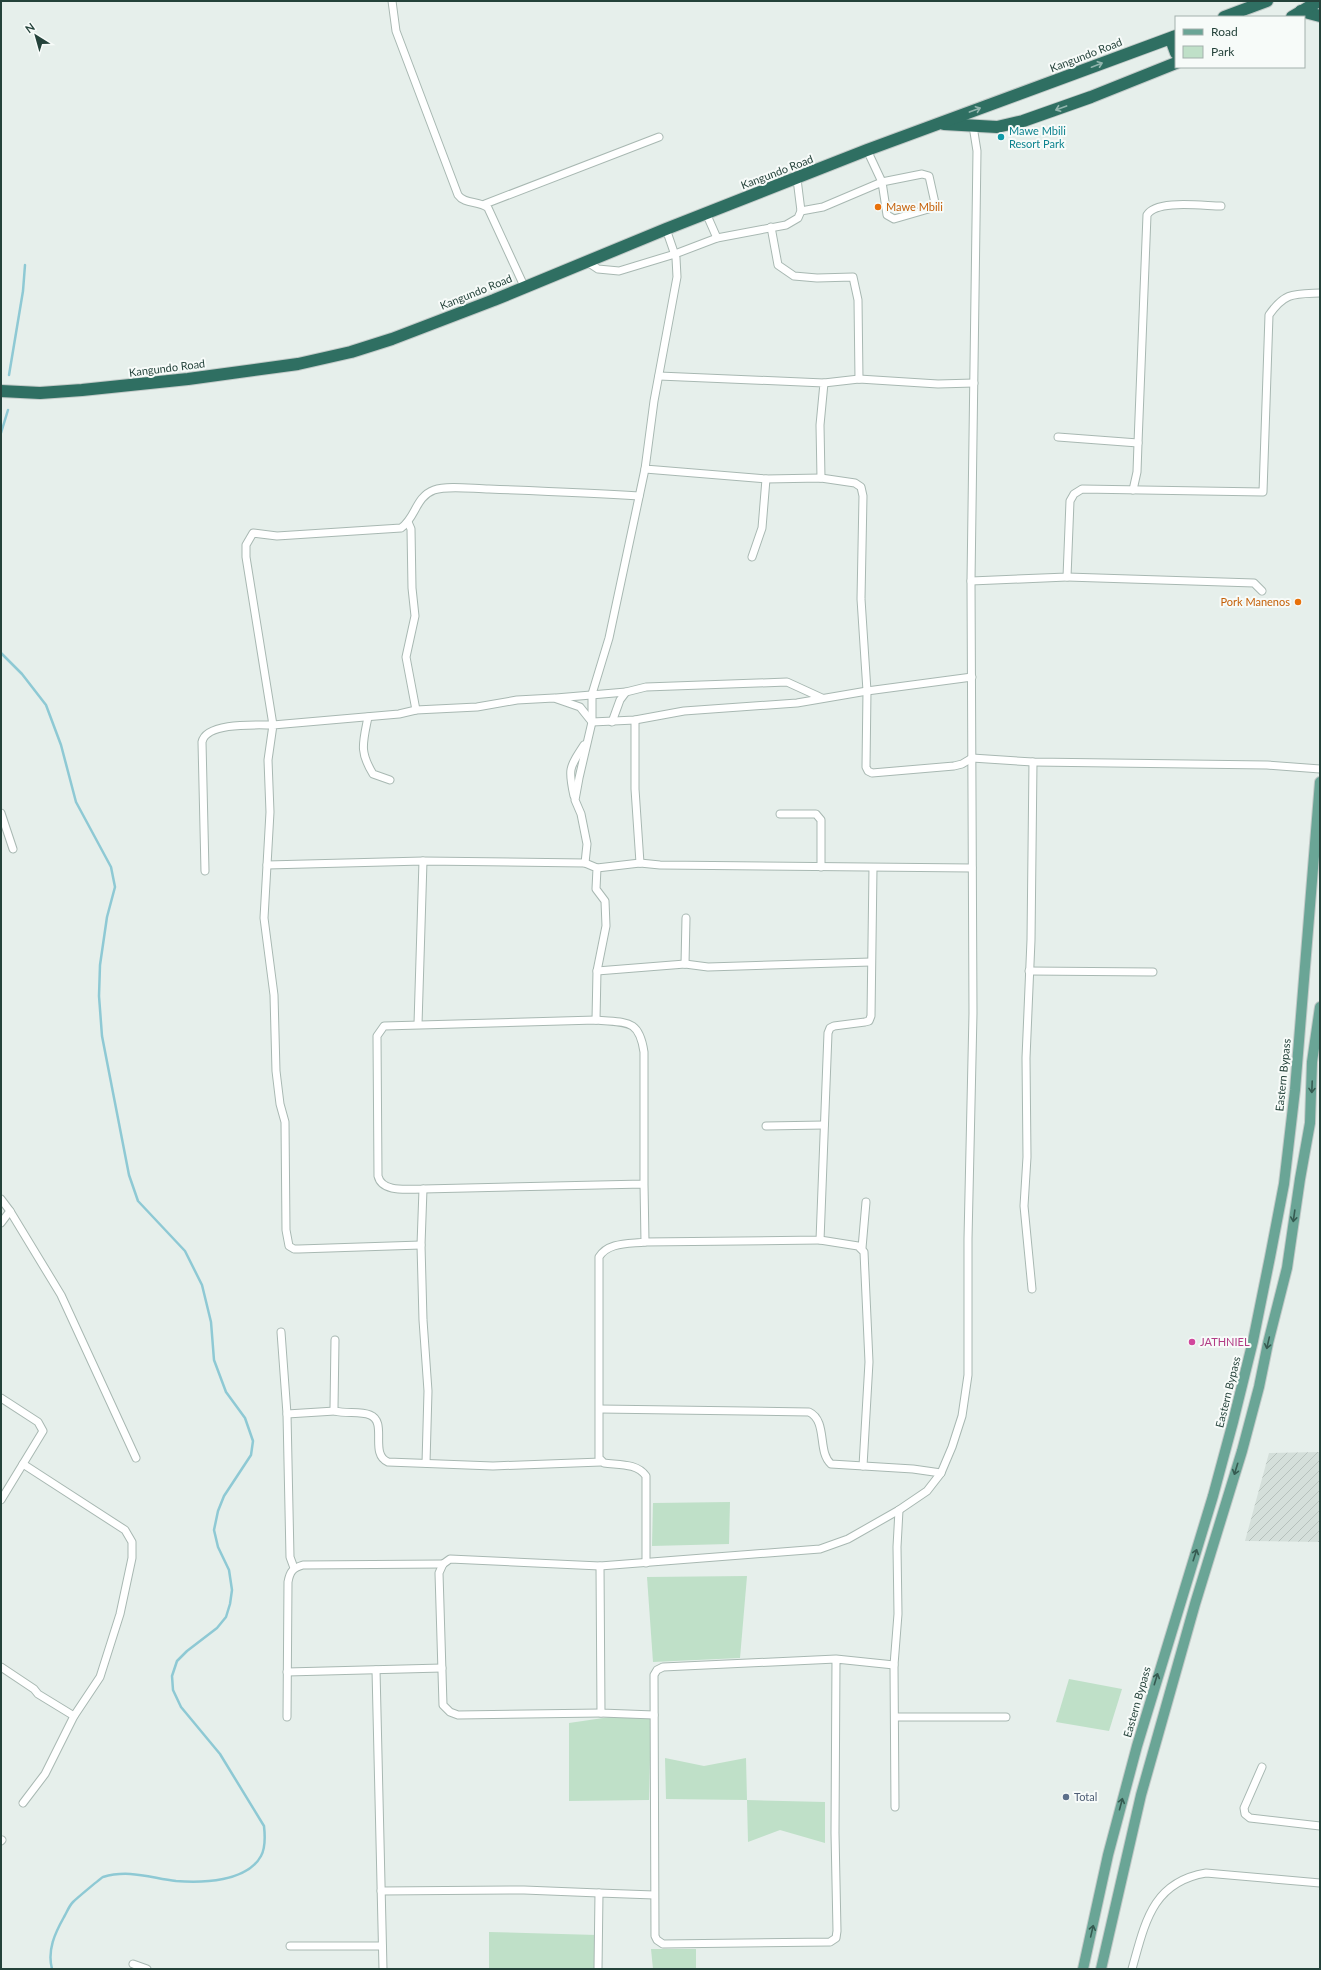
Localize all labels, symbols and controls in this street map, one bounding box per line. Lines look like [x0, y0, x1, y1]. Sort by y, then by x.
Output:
north arrow [16, 16, 56, 56]
legend [1175, 16, 1305, 68]
text: N [22, 20, 37, 35]
text: Road [1211, 24, 1238, 39]
street label: Kangundo Road [1048, 35, 1124, 74]
text: Park [1211, 44, 1235, 59]
one-way arrow [1090, 60, 1102, 68]
one-way arrow [1056, 104, 1068, 112]
one-way arrow [969, 105, 981, 113]
place label: Mawe Mbili Resort Park [1009, 124, 1066, 150]
marker: Mawe Mbili Resort Park [996, 132, 1006, 142]
street label: Kangundo Road [739, 152, 815, 191]
place label: Mawe Mbili [886, 200, 943, 213]
marker: Mawe Mbili [873, 202, 883, 212]
street label: Kangundo Road [438, 271, 514, 312]
street label: Kangundo Road [128, 356, 206, 379]
place label: Pork Manenos [1220, 595, 1290, 608]
marker: Pork Manenos [1293, 597, 1303, 607]
street label: Eastern Bypass [1272, 1038, 1293, 1112]
one-way arrow [1308, 1080, 1315, 1093]
one-way arrow [1290, 1209, 1298, 1222]
place label: JATHNIEL [1200, 1335, 1250, 1348]
one-way arrow [1263, 1336, 1271, 1349]
marker: JATHNIEL [1187, 1337, 1197, 1347]
street label: Eastern Bypass [1212, 1355, 1243, 1429]
one-way arrow [1232, 1462, 1239, 1475]
one-way arrow [1192, 1549, 1199, 1562]
street label: Eastern Bypass [1120, 1665, 1153, 1739]
one-way arrow [1153, 1674, 1161, 1686]
place label: Total [1074, 1790, 1097, 1803]
marker: Total [1061, 1792, 1071, 1802]
one-way arrow [1118, 1798, 1125, 1811]
one-way arrow [1088, 1925, 1096, 1938]

